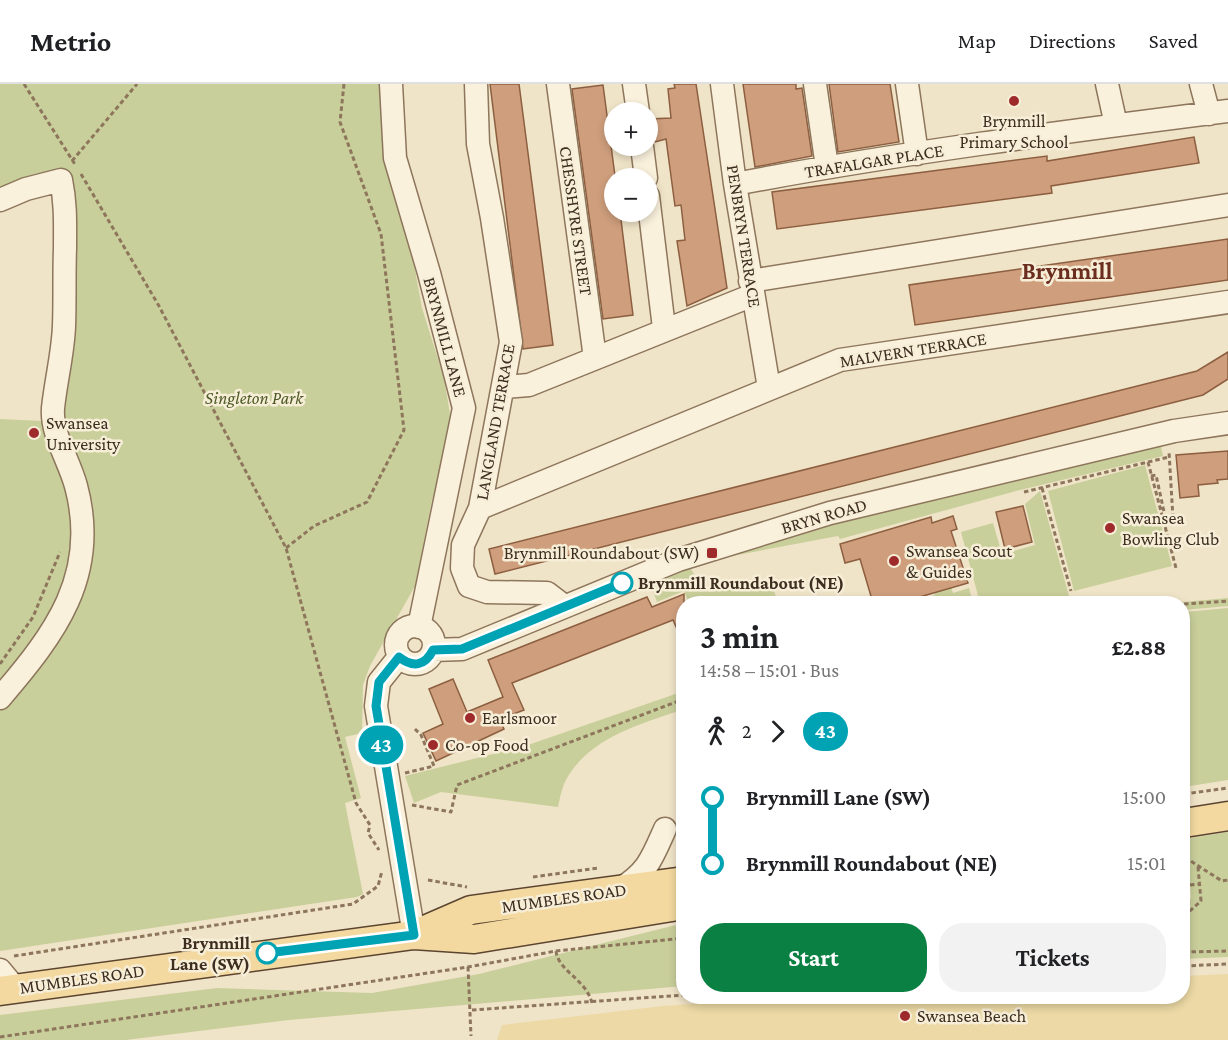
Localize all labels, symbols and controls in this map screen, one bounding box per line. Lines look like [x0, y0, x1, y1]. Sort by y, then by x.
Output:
text: Metrio [30, 26, 111, 57]
text: Map [958, 29, 996, 53]
text: Directions [1029, 29, 1116, 53]
text: Saved [1149, 29, 1198, 53]
marker: Brynmill Primary School [1007, 94, 1021, 108]
map controls [604, 102, 658, 222]
button: + [604, 102, 658, 156]
place label: Brynmill Primary School [959, 111, 1069, 152]
street label: TRAFALGAR PLACE [803, 140, 945, 182]
street label: CHESSHYRE STREET [556, 145, 596, 297]
street label: PENBRYN TERRACE [723, 163, 765, 309]
button: − [604, 168, 658, 222]
district label: Brynmill [1022, 257, 1112, 284]
street label: BRYNMILL LANE [419, 275, 471, 399]
street label: MALVERN TERRACE [838, 329, 988, 371]
street label: LANGLAND TERRACE [471, 342, 519, 502]
park label: Singleton Park [205, 388, 304, 408]
place label: Swansea University [46, 413, 121, 454]
marker: Swansea University [27, 426, 41, 440]
street label: BRYN ROAD [779, 494, 869, 538]
place label: Swansea Bowling Club [1122, 508, 1219, 549]
marker: Swansea Bowling Club [1103, 521, 1117, 535]
place label: Swansea Scout & Guides [906, 541, 1013, 582]
place label: Brynmill Roundabout (SW) [504, 543, 700, 564]
marker: Brynmill Roundabout (SW) [705, 546, 719, 560]
marker: Swansea Scout & Guides [887, 554, 901, 568]
marker: Brynmill Roundabout (NE) [611, 572, 633, 594]
place label: Brynmill Roundabout (NE) [638, 573, 844, 594]
text: 3 min [700, 618, 779, 655]
text: £2.88 [1112, 635, 1166, 660]
text: 14:58 – 15:01 · Bus [700, 659, 839, 681]
place label: Earlsmoor [482, 708, 558, 728]
marker: Earlsmoor [463, 711, 477, 725]
icon: walk [700, 715, 733, 748]
icon: forward [761, 715, 794, 748]
text: 43 [815, 719, 836, 743]
text: 2 [742, 720, 752, 742]
line badge: 43 [354, 726, 408, 764]
text: 43 [370, 733, 392, 757]
place label: Co-op Food [445, 735, 530, 755]
marker: Co-op Food [426, 738, 440, 752]
text: Brynmill Lane (SW) [746, 785, 931, 810]
text: 15:00 [1123, 786, 1166, 808]
text: Brynmill Roundabout (NE) [746, 851, 998, 876]
text: 15:01 [1127, 852, 1166, 874]
street label: MUMBLES ROAD [500, 879, 628, 917]
button: Start [700, 923, 927, 992]
button: Tickets [939, 923, 1166, 992]
place label: Brynmill Lane (SW) [170, 933, 250, 975]
marker: Brynmill Lane (SW) [256, 942, 278, 964]
street label: MUMBLES ROAD [18, 960, 146, 998]
place label: Swansea Beach [917, 1006, 1026, 1026]
marker: Swansea Beach [898, 1009, 912, 1023]

